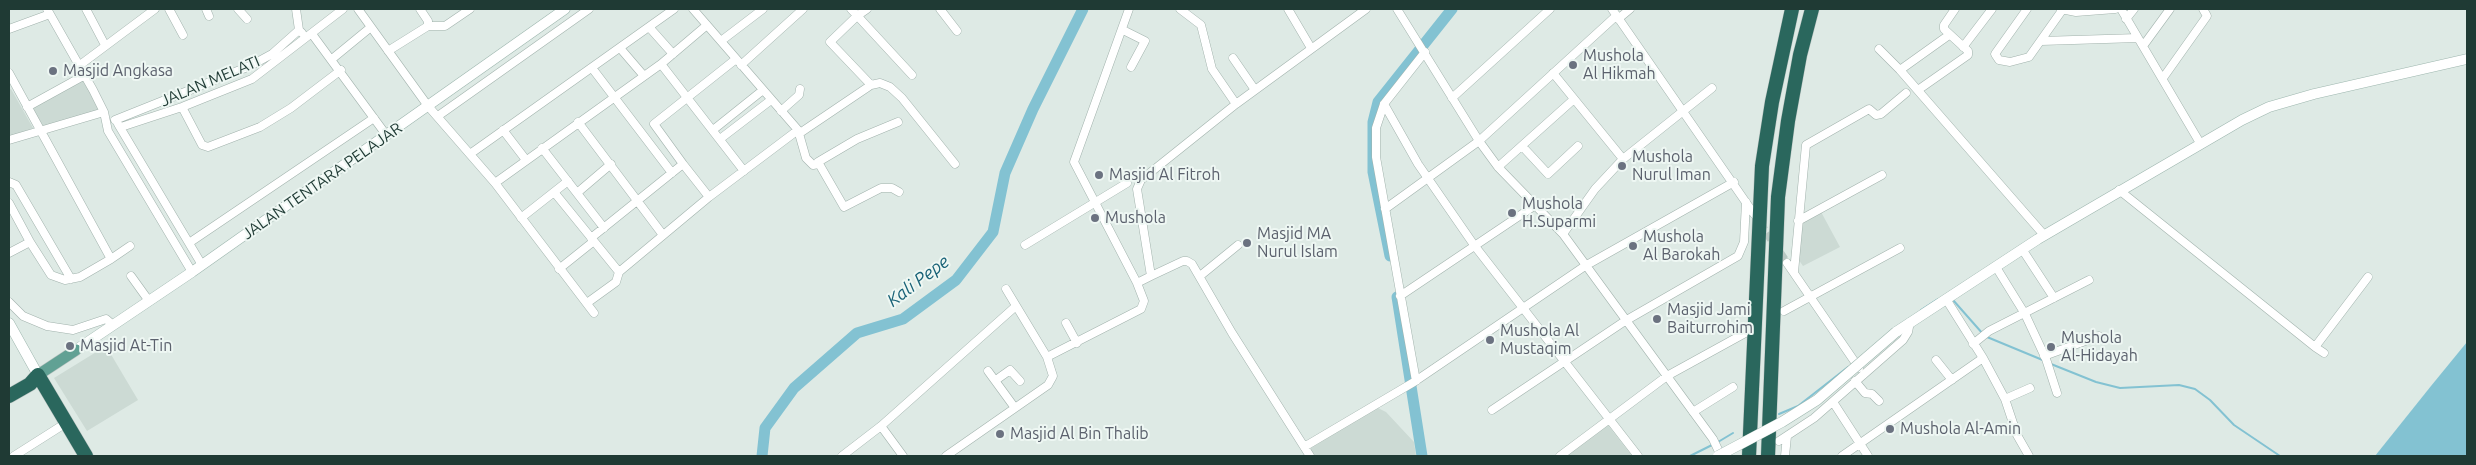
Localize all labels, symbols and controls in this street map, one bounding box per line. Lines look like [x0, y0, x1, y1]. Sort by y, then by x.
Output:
place label: Mushola Al Hikmah [1583, 46, 1656, 84]
street label: JALAN MELATI [157, 51, 263, 111]
marker: Mushola Al Hikmah [1567, 59, 1579, 71]
place label: Masjid Angkasa [63, 61, 173, 81]
marker: Masjid Angkasa [47, 65, 59, 77]
street label: JALAN TENTARA PELAJAR [238, 118, 406, 244]
place label: Mushola Nurul Iman [1632, 147, 1711, 185]
marker: Mushola Nurul Iman [1616, 160, 1628, 172]
place label: Masjid Al Fitroh [1109, 165, 1220, 185]
marker: Masjid Al Fitroh [1093, 169, 1105, 181]
place label: Mushola H.Suparmi [1522, 194, 1596, 232]
marker: Mushola H.Suparmi [1506, 207, 1518, 219]
place label: Mushola [1105, 208, 1166, 228]
marker: Mushola [1089, 212, 1101, 224]
place label: Masjid MA Nurul Islam [1257, 224, 1338, 262]
place label: Mushola Al Barokah [1643, 227, 1720, 265]
marker: Masjid MA Nurul Islam [1241, 237, 1253, 249]
marker: Mushola Al Barokah [1627, 240, 1639, 252]
water label: Kali Pepe [883, 251, 953, 311]
place label: Masjid Jami Baiturrohim [1667, 300, 1753, 338]
marker: Masjid Jami Baiturrohim [1651, 313, 1663, 325]
place label: Mushola Al Mustaqim [1500, 321, 1579, 359]
place label: Mushola Al-Hidayah [2061, 328, 2138, 366]
marker: Mushola Al Mustaqim [1484, 334, 1496, 346]
place label: Masjid At-Tin [80, 336, 172, 356]
marker: Masjid At-Tin [64, 340, 76, 352]
marker: Mushola Al-Hidayah [2045, 341, 2057, 353]
place label: Mushola Al-Amin [1900, 419, 2021, 439]
marker: Mushola Al-Amin [1884, 423, 1896, 435]
place label: Masjid Al Bin Thalib [1010, 424, 1149, 444]
marker: Masjid Al Bin Thalib [994, 428, 1006, 440]

